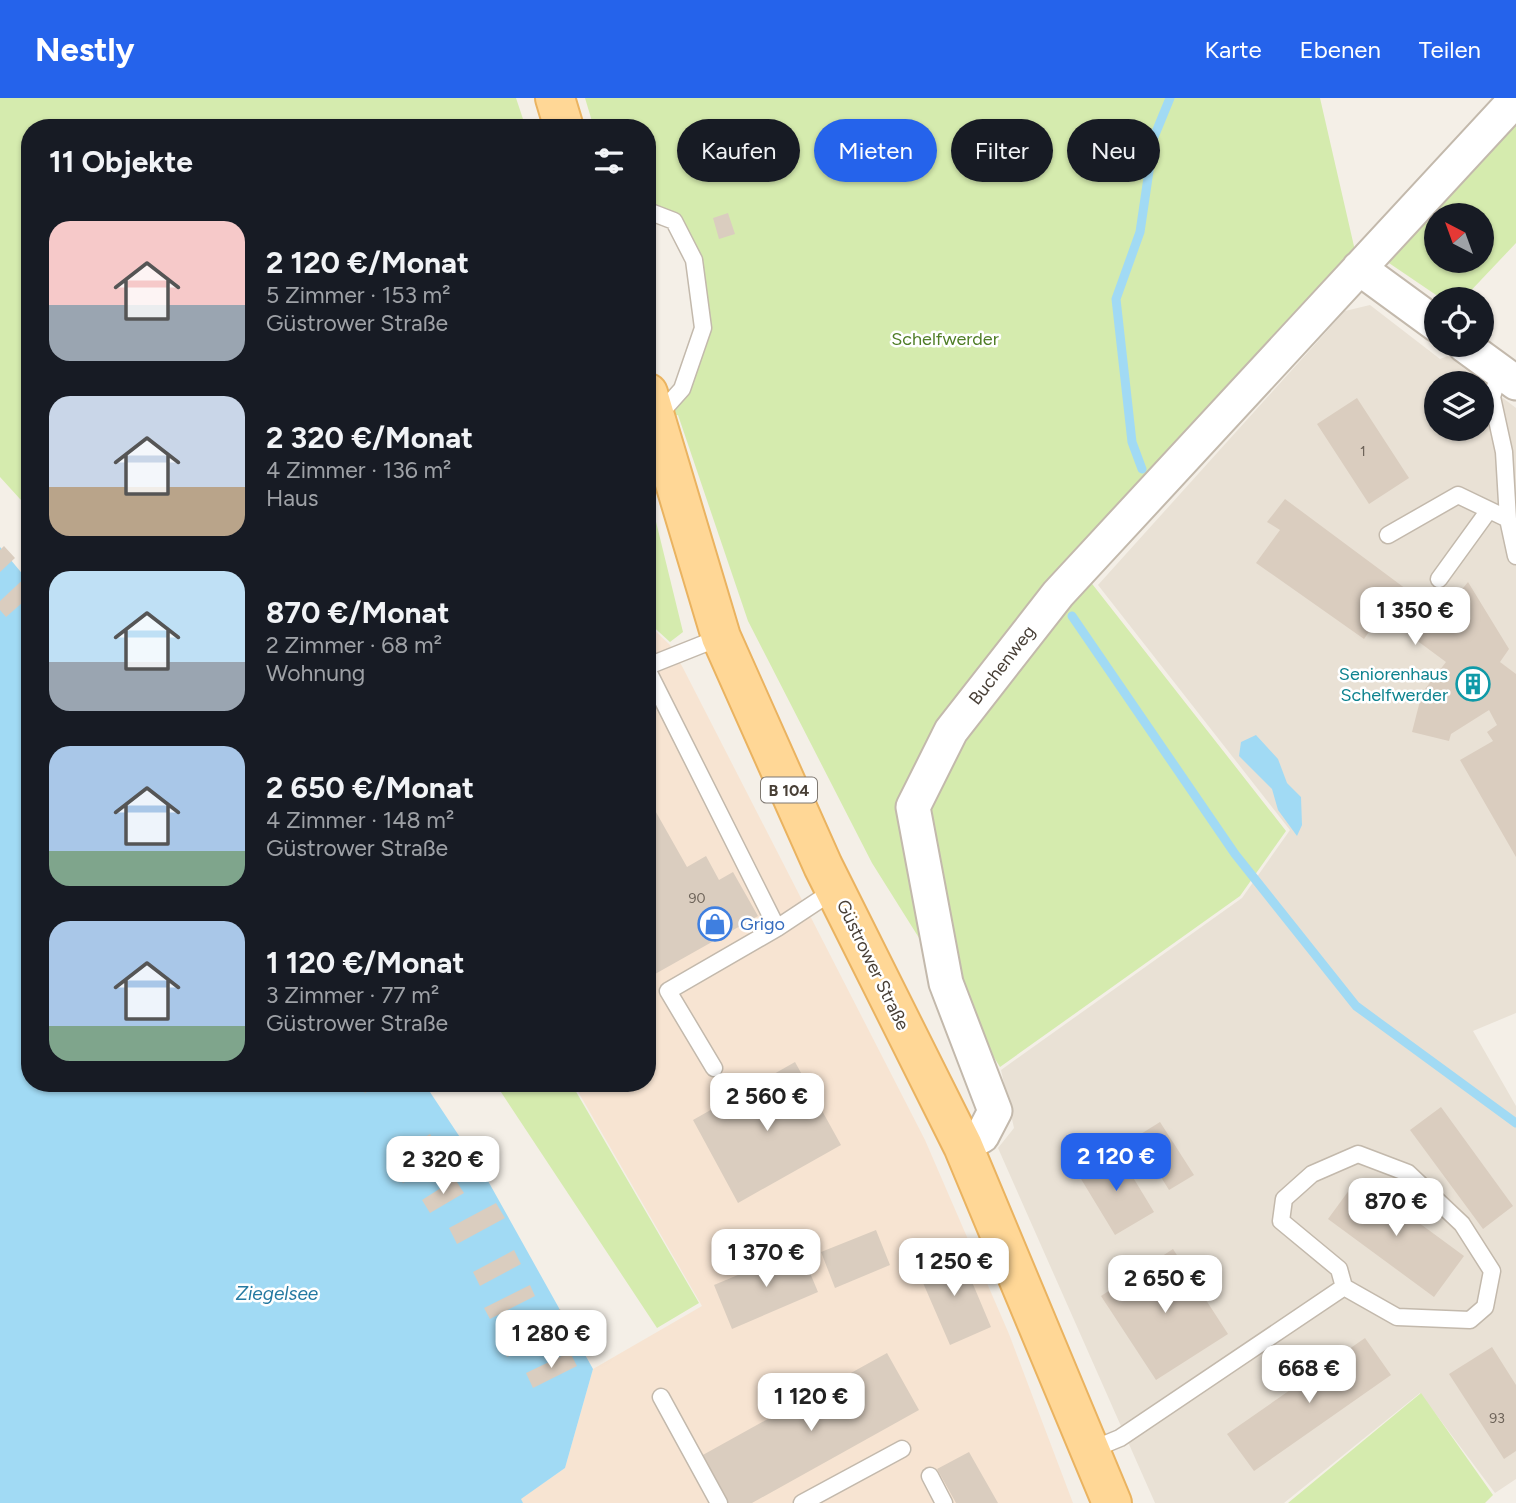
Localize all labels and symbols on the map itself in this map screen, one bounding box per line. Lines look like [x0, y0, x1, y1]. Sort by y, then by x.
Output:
north arrow [1424, 203, 1494, 273]
park label: Schelfwerder [891, 328, 999, 350]
house number: 1 [1360, 443, 1366, 460]
pin: 1 350 € [1350, 588, 1480, 647]
street label: Buchenweg [964, 621, 1040, 709]
place label: Seniorenhaus Schelfwerder [1339, 663, 1448, 706]
building icon: Seniorenhaus Schelfwerder [1454, 665, 1492, 703]
road number: B 104 [761, 778, 817, 803]
house number: 90 [689, 890, 705, 907]
street label: Güstrower Straße [832, 896, 914, 1034]
shop icon: Grigo [696, 905, 734, 943]
place label: Grigo [740, 913, 785, 935]
pin: 2 560 € [702, 1074, 832, 1133]
pin: 2 120 € [1051, 1134, 1181, 1193]
pin: 2 320 € [378, 1136, 508, 1196]
pin: 870 € [1347, 1178, 1445, 1238]
pin: 1 370 € [701, 1230, 831, 1289]
pin: 1 250 € [889, 1238, 1019, 1298]
pin: 2 650 € [1100, 1256, 1230, 1315]
water label: Ziegelsee [236, 1282, 319, 1305]
pin: 1 280 € [486, 1310, 616, 1370]
pin: 668 € [1260, 1346, 1358, 1405]
pin: 1 120 € [746, 1374, 876, 1433]
house number: 93 [1489, 1410, 1505, 1427]

